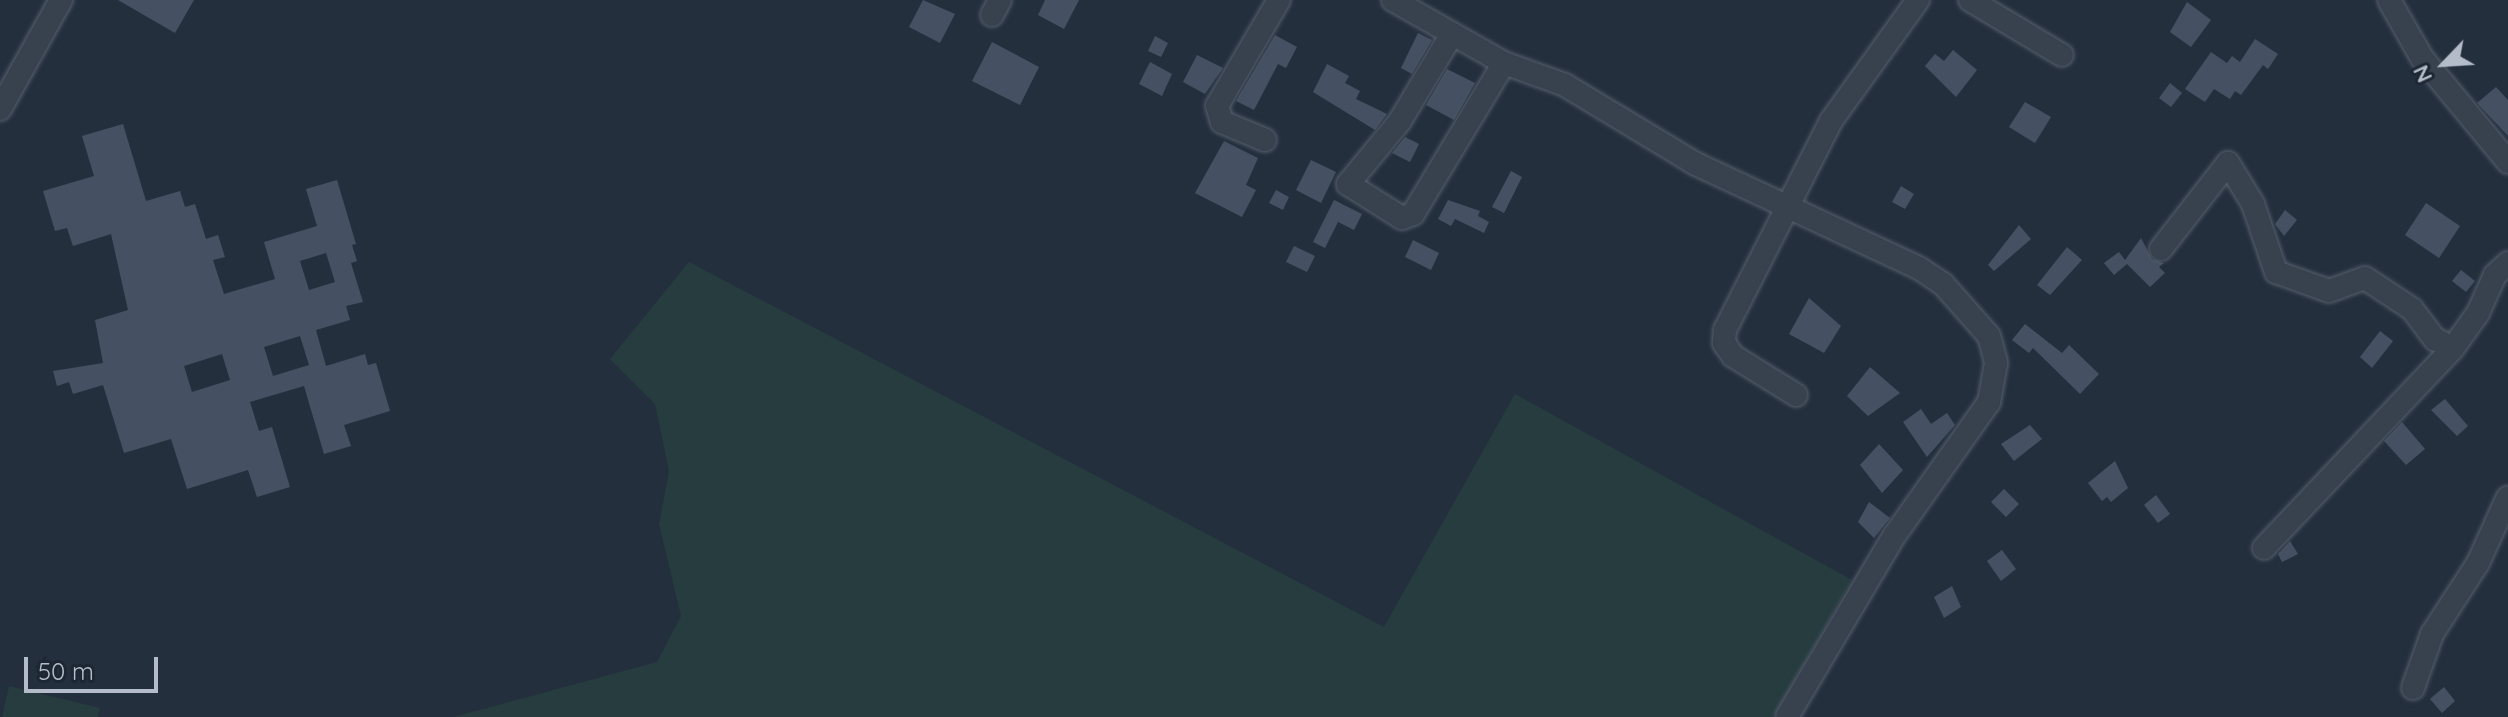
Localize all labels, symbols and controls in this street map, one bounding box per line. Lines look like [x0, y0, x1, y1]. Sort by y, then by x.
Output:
north arrow [2404, 24, 2484, 104]
text: N [2406, 61, 2438, 87]
scale bar [28, 641, 162, 691]
text: 50 m [38, 656, 94, 686]

